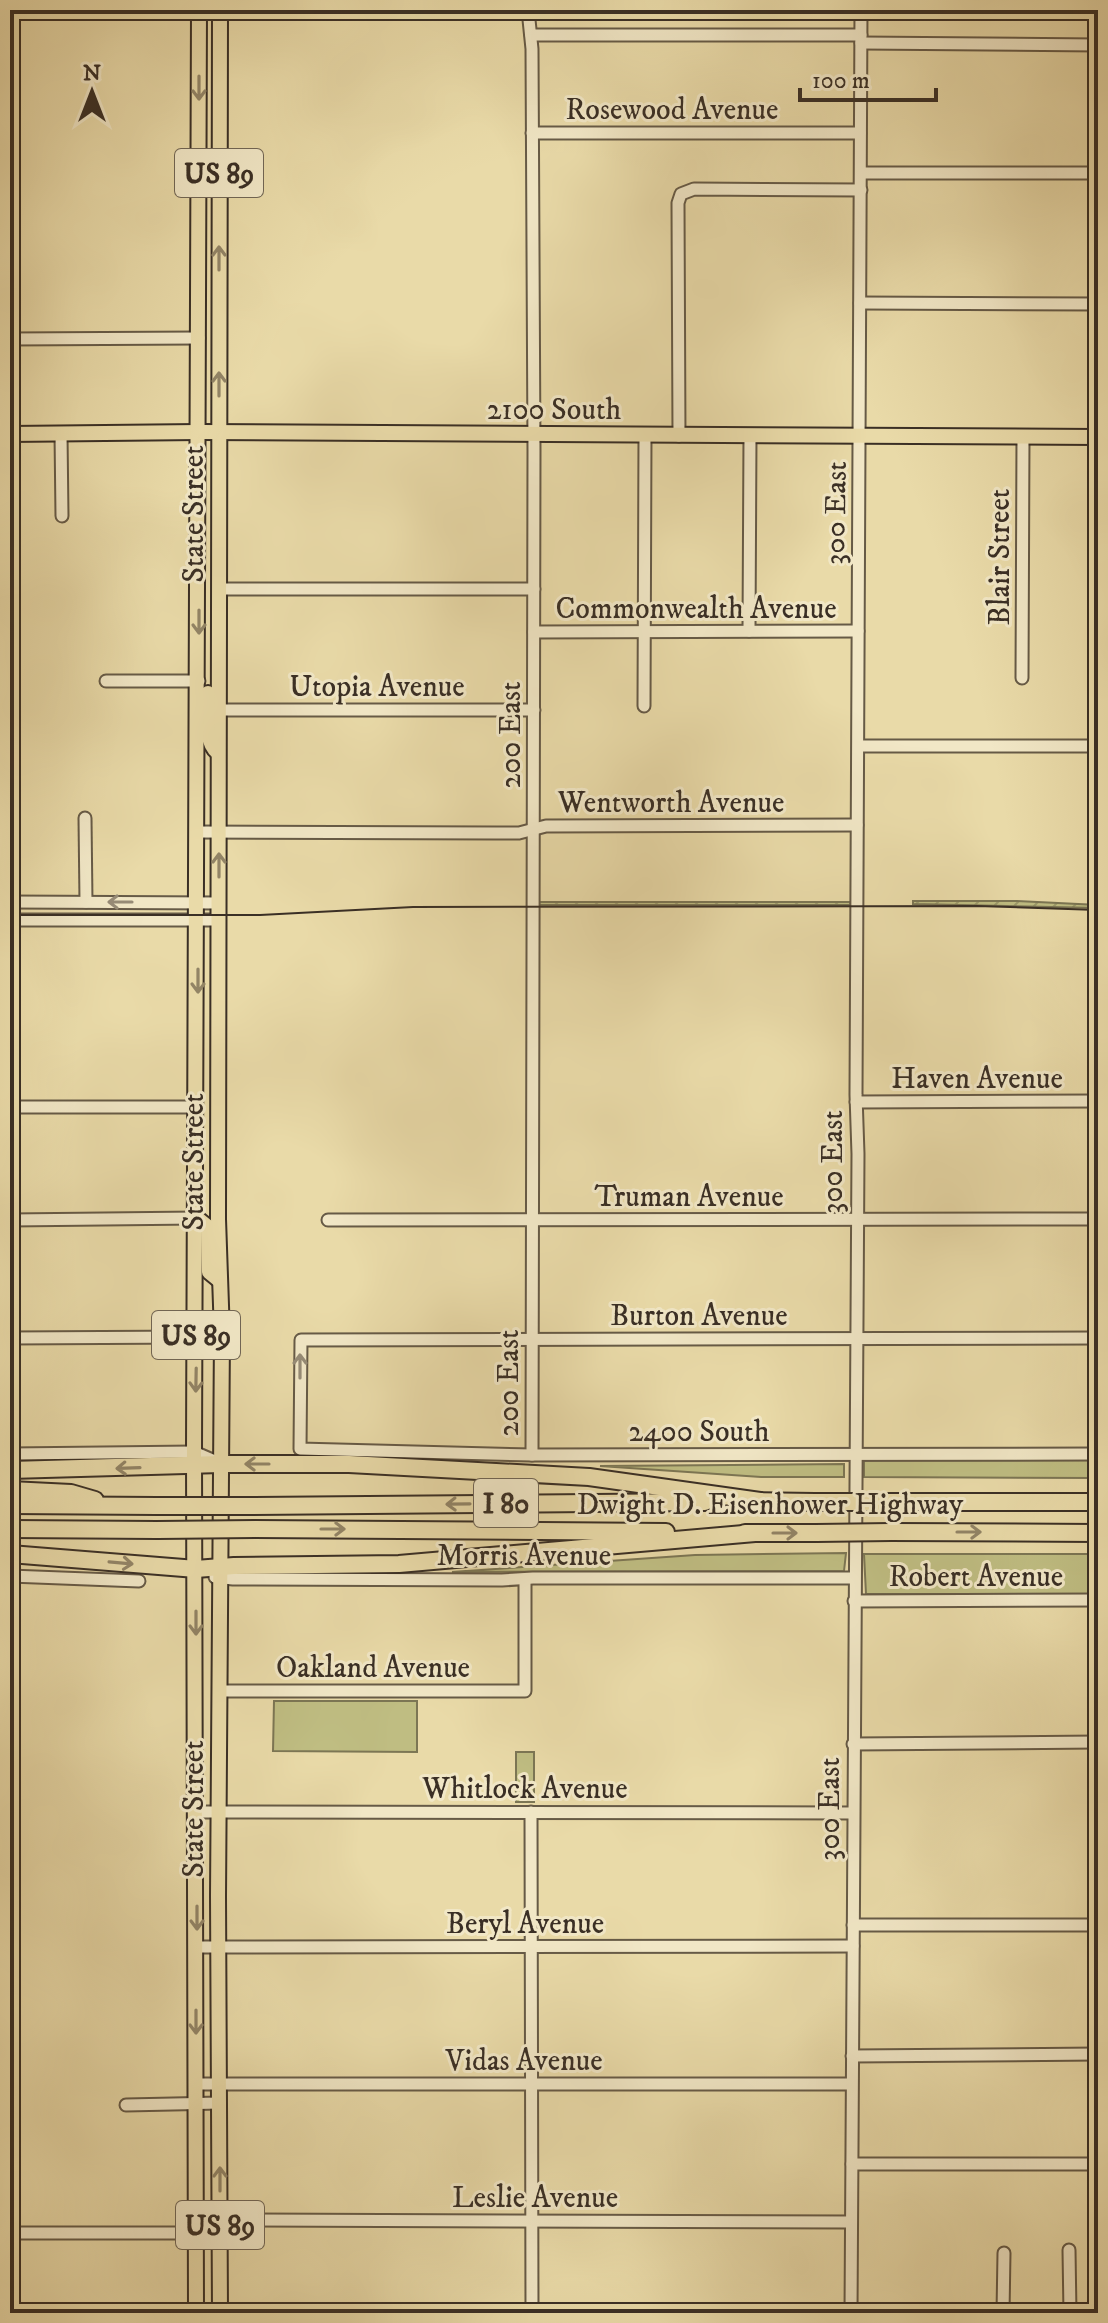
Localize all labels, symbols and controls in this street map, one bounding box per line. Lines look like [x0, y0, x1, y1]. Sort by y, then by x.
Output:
north arrow [52, 52, 132, 132]
scale bar [800, 52, 936, 102]
text: N [83, 60, 101, 87]
text: 100 m [812, 66, 870, 96]
one-way arrow [191, 74, 207, 101]
street label: Rosewood Avenue [565, 92, 779, 129]
road number: US 89 [175, 149, 263, 197]
one-way arrow [211, 245, 227, 272]
one-way arrow [211, 371, 227, 398]
street label: 2100 South [487, 392, 622, 429]
street label: State Street [176, 445, 213, 583]
street label: 300 East [817, 461, 856, 565]
street label: Blair Street [982, 489, 1019, 625]
street label: Commonwealth Avenue [555, 591, 837, 628]
one-way arrow [191, 608, 207, 635]
street label: Utopia Avenue [289, 669, 465, 706]
street label: 200 East [493, 681, 530, 789]
street label: Wentworth Avenue [557, 785, 784, 822]
one-way arrow [211, 852, 227, 879]
one-way arrow [107, 894, 134, 910]
one-way arrow [190, 967, 206, 994]
street label: Haven Avenue [891, 1061, 1063, 1098]
street label: State Street [176, 1093, 213, 1231]
street label: 300 East [815, 1110, 852, 1214]
street label: Truman Avenue [594, 1179, 784, 1216]
street label: Burton Avenue [610, 1298, 788, 1335]
road number: US 89 [152, 1311, 240, 1359]
street label: 200 East [491, 1329, 528, 1437]
one-way arrow [292, 1353, 308, 1380]
one-way arrow [188, 1366, 204, 1393]
street label: 2400 South [629, 1414, 770, 1451]
one-way arrow [244, 1456, 271, 1472]
one-way arrow [115, 1460, 142, 1475]
road number: I 80 [474, 1479, 538, 1527]
street label: Dwight D. Eisenhower Highway [577, 1487, 964, 1524]
one-way arrow [445, 1496, 472, 1512]
one-way arrow [319, 1522, 346, 1537]
one-way arrow [955, 1524, 982, 1540]
one-way arrow [771, 1525, 798, 1541]
street label: Morris Avenue [437, 1538, 611, 1575]
one-way arrow [107, 1556, 134, 1571]
street label: Robert Avenue [889, 1559, 1063, 1596]
one-way arrow [188, 1609, 204, 1636]
street label: Oakland Avenue [276, 1650, 470, 1687]
street label: State Street [176, 1740, 213, 1878]
street label: 300 East [812, 1757, 849, 1861]
street label: Whitlock Avenue [421, 1771, 628, 1808]
one-way arrow [189, 1904, 205, 1931]
street label: Beryl Avenue [446, 1906, 604, 1943]
one-way arrow [188, 2008, 204, 2035]
street label: Vidas Avenue [444, 2043, 603, 2080]
one-way arrow [212, 2166, 228, 2193]
street label: Leslie Avenue [452, 2180, 618, 2217]
road number: US 89 [176, 2201, 264, 2249]

